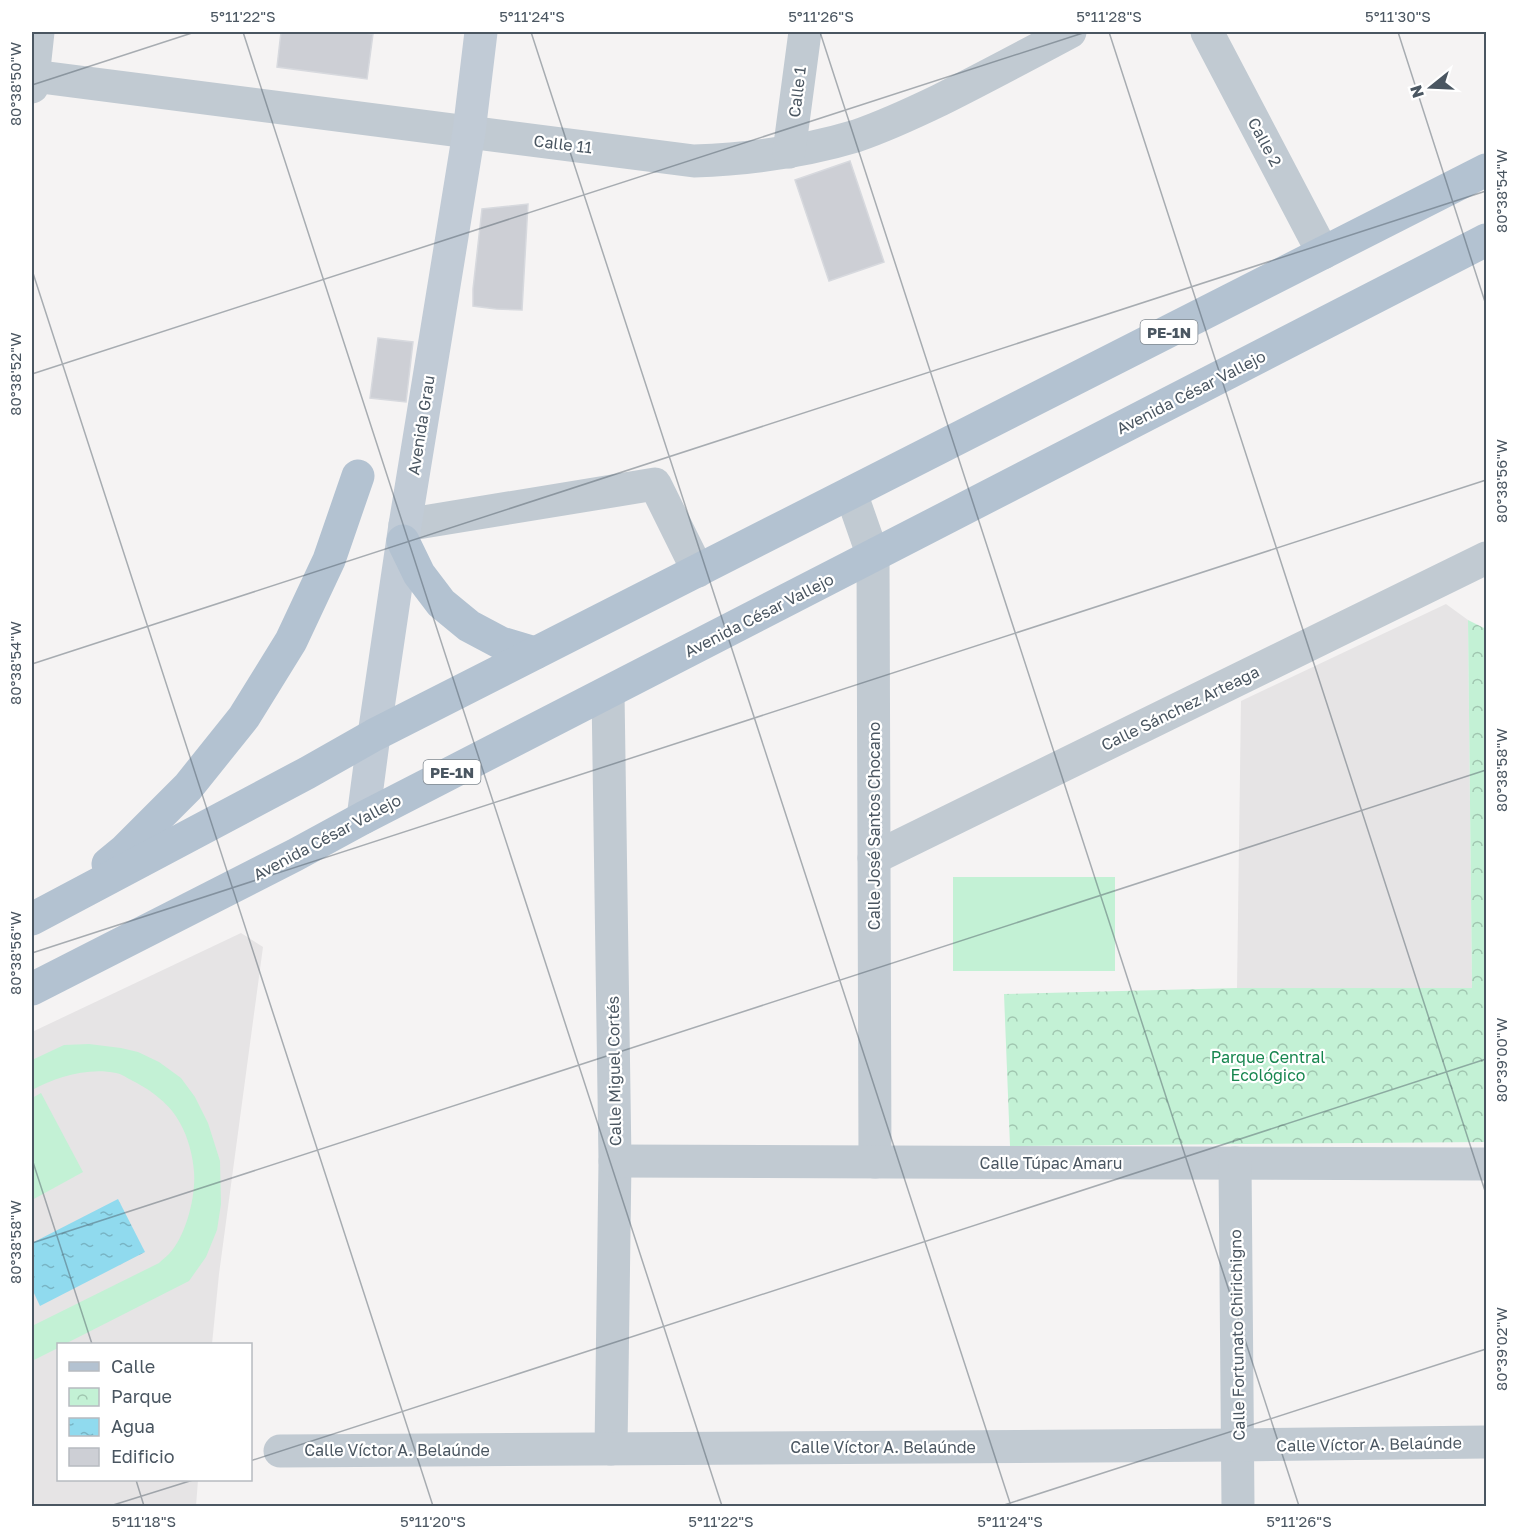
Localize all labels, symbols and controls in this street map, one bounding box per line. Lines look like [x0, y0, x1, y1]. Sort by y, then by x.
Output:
text: 5°11'22"S [210, 7, 276, 25]
text: 5°11'24"S [499, 7, 565, 25]
text: 5°11'26"S [788, 7, 854, 25]
text: 5°11'28"S [1076, 7, 1142, 25]
text: 5°11'30"S [1365, 7, 1431, 25]
text: 80°38'50"W [6, 42, 24, 126]
north arrow [1401, 57, 1461, 117]
street label: Calle 1 [784, 65, 810, 119]
text: N [1405, 83, 1428, 101]
street label: Calle 2 [1244, 114, 1286, 170]
street label: Calle 11 [533, 130, 594, 158]
text: 80°38'54"W [1492, 149, 1510, 233]
road number: PE-1N [1140, 320, 1198, 344]
text: 80°38'52"W [6, 332, 24, 416]
street label: Avenida César Vallejo [1113, 346, 1269, 438]
street label: Avenida Grau [403, 374, 439, 476]
text: 80°38'56"W [1492, 439, 1510, 523]
street label: Avenida César Vallejo [681, 569, 837, 661]
text: 80°38'54"W [6, 621, 24, 705]
street label: Calle Sánchez Arteaga [1098, 661, 1262, 755]
street label: Calle José Santos Chocano [864, 722, 884, 930]
text: 80°38'58"W [1492, 728, 1510, 812]
road number: PE-1N [424, 760, 480, 784]
street label: Avenida César Vallejo [250, 790, 404, 884]
text: 80°38'56"W [6, 911, 24, 995]
street label: Calle Miguel Cortés [603, 996, 625, 1146]
text: 80°39'00"W [1492, 1018, 1510, 1102]
park label: Parque Central Ecológico [1211, 1047, 1325, 1085]
street label: Calle Túpac Amaru [980, 1153, 1122, 1173]
text: 80°38'58"W [6, 1200, 24, 1284]
street label: Calle Fortunato Chirichigno [1225, 1229, 1249, 1441]
text: 80°39'02"W [1492, 1307, 1510, 1391]
legend [57, 1343, 252, 1481]
text: Calle [111, 1355, 155, 1377]
text: Parque [111, 1385, 172, 1407]
text: Agua [111, 1415, 155, 1437]
street label: Calle Víctor A. Belaúnde [1276, 1432, 1462, 1456]
street label: Calle Víctor A. Belaúnde [790, 1437, 976, 1457]
street label: Calle Víctor A. Belaúnde [304, 1440, 490, 1460]
text: Edificio [111, 1445, 175, 1467]
text: 5°11'18"S [112, 1512, 176, 1530]
text: 5°11'20"S [400, 1512, 466, 1530]
text: 5°11'22"S [688, 1512, 754, 1530]
text: 5°11'24"S [977, 1512, 1043, 1530]
text: 5°11'26"S [1266, 1512, 1332, 1530]

